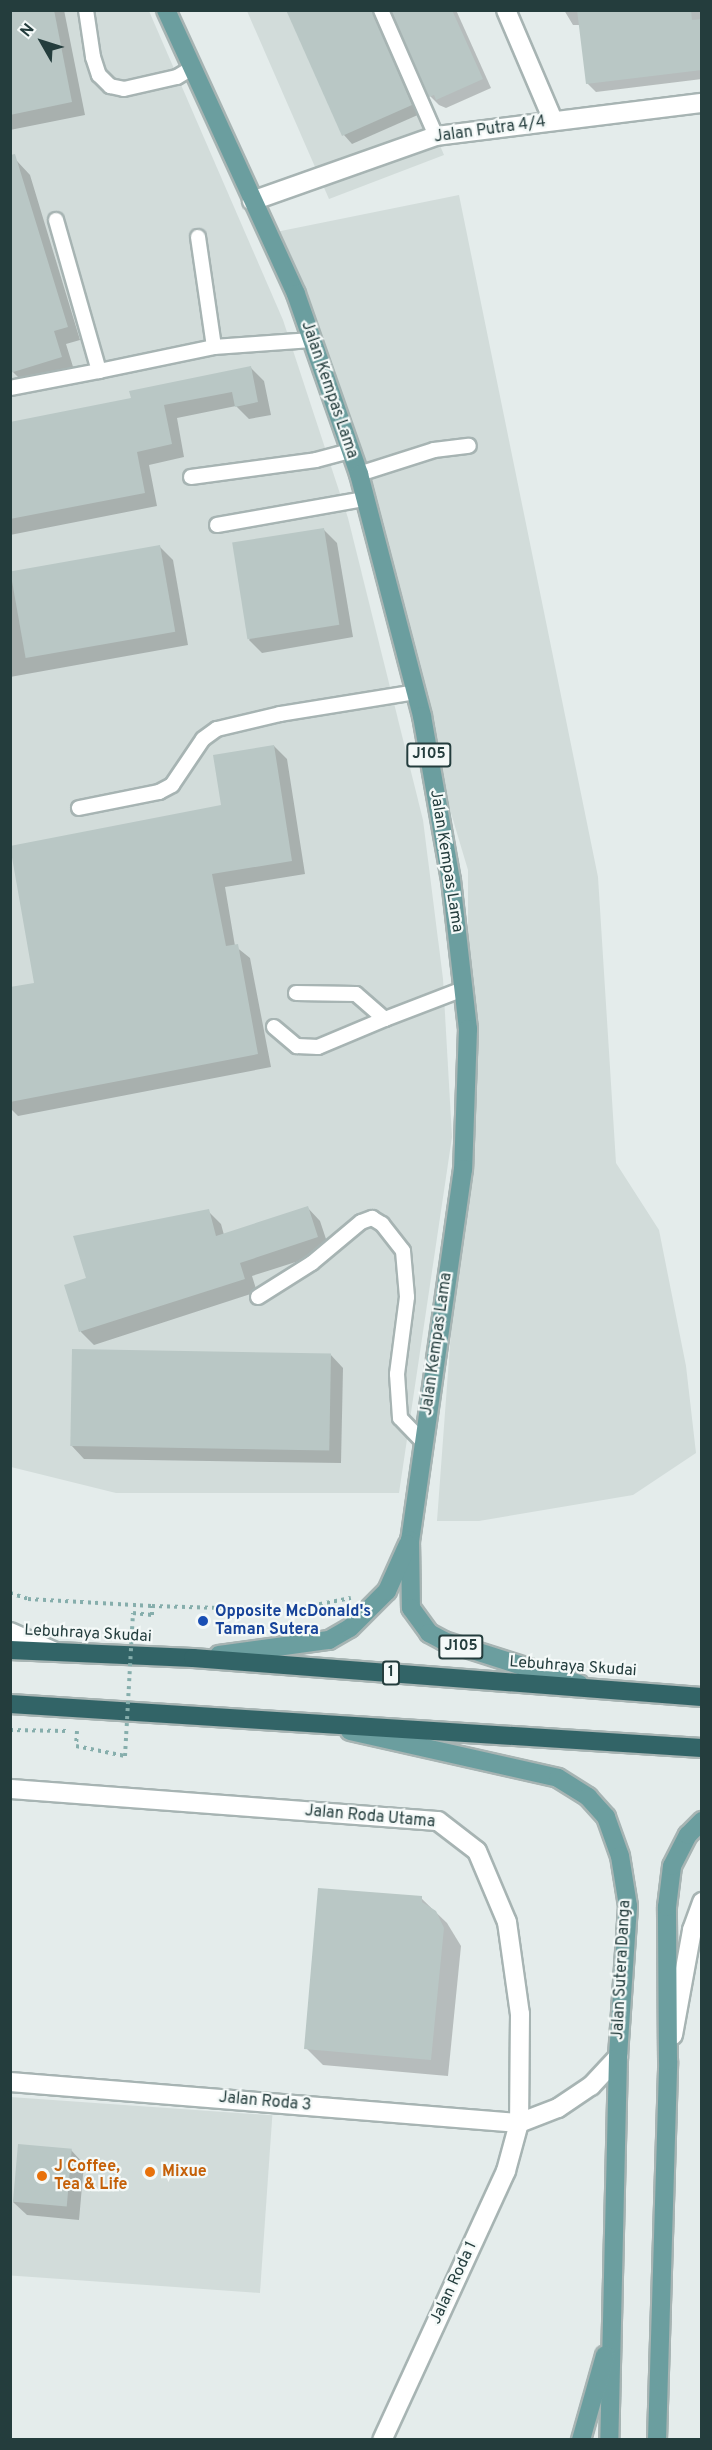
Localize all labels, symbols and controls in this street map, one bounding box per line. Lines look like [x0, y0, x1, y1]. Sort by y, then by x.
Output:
north arrow [12, 12, 72, 72]
text: N [17, 20, 39, 41]
street label: Jalan Putra 4/4 [433, 113, 547, 147]
street label: Jalan Kempas Lama [296, 319, 362, 461]
road number: J105 [405, 743, 453, 767]
street label: Jalan Kempas Lama [425, 788, 467, 934]
street label: Jalan Kempas Lama [417, 1271, 457, 1417]
place label: Opposite McDonald's Taman Sutera [215, 1602, 371, 1640]
marker: Opposite McDonald's Taman Sutera [196, 1614, 210, 1628]
street label: Lebuhraya Skudai [24, 1621, 152, 1647]
road number: J105 [437, 1635, 485, 1659]
street label: Lebuhraya Skudai [509, 1653, 637, 1681]
road number: 1 [382, 1661, 400, 1685]
street label: Jalan Roda Utama [304, 1802, 436, 1832]
street label: Jalan Sutera Danga [609, 1900, 635, 2040]
street label: Jalan Roda 3 [218, 2088, 312, 2116]
place label: J Coffee, Tea & Life [54, 2157, 127, 2195]
place label: Mixue [162, 2162, 207, 2182]
marker: Mixue [143, 2165, 157, 2179]
marker: J Coffee, Tea & Life [35, 2169, 49, 2183]
street label: Jalan Roda 1 [426, 2238, 482, 2328]

